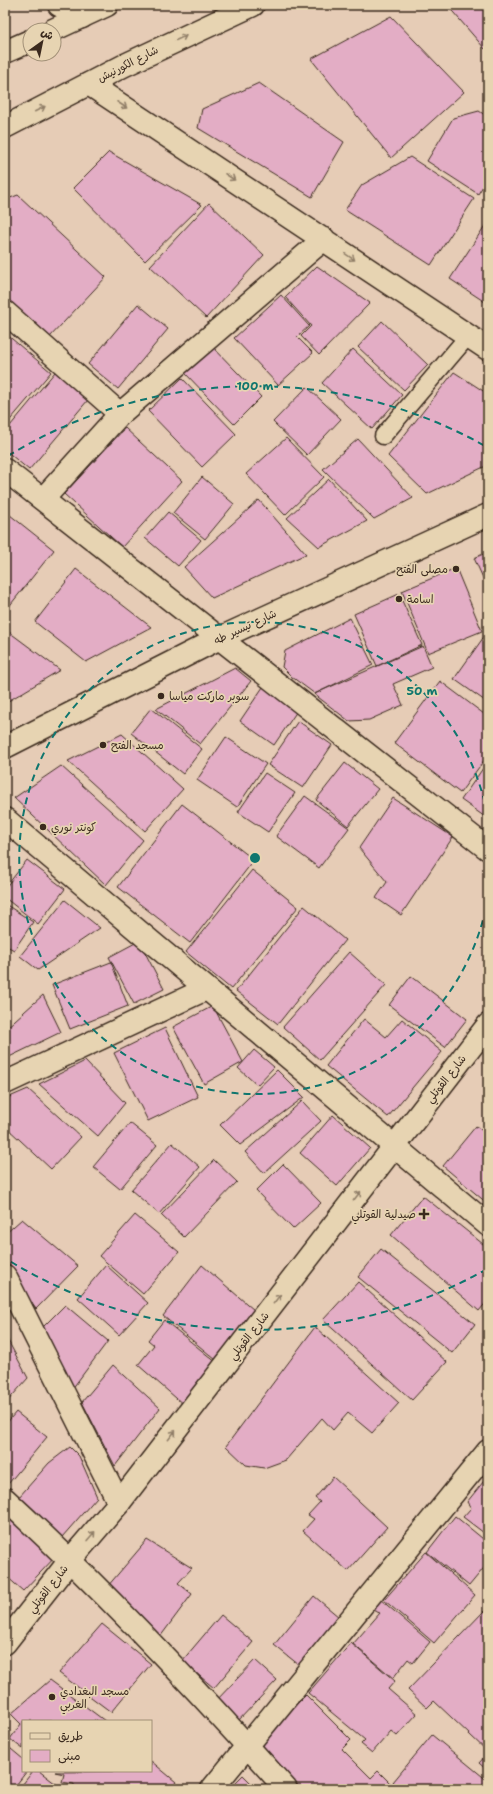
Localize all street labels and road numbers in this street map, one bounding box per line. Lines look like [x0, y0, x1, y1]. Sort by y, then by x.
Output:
street label: شارع الكورنيش [95, 42, 161, 87]
street label: شارع تيسير طه [211, 606, 279, 649]
street label: شارع القوتلي [422, 1052, 472, 1108]
street label: شارع القوتلي [225, 1309, 275, 1365]
street label: شارع القوتلي [24, 1562, 74, 1618]

